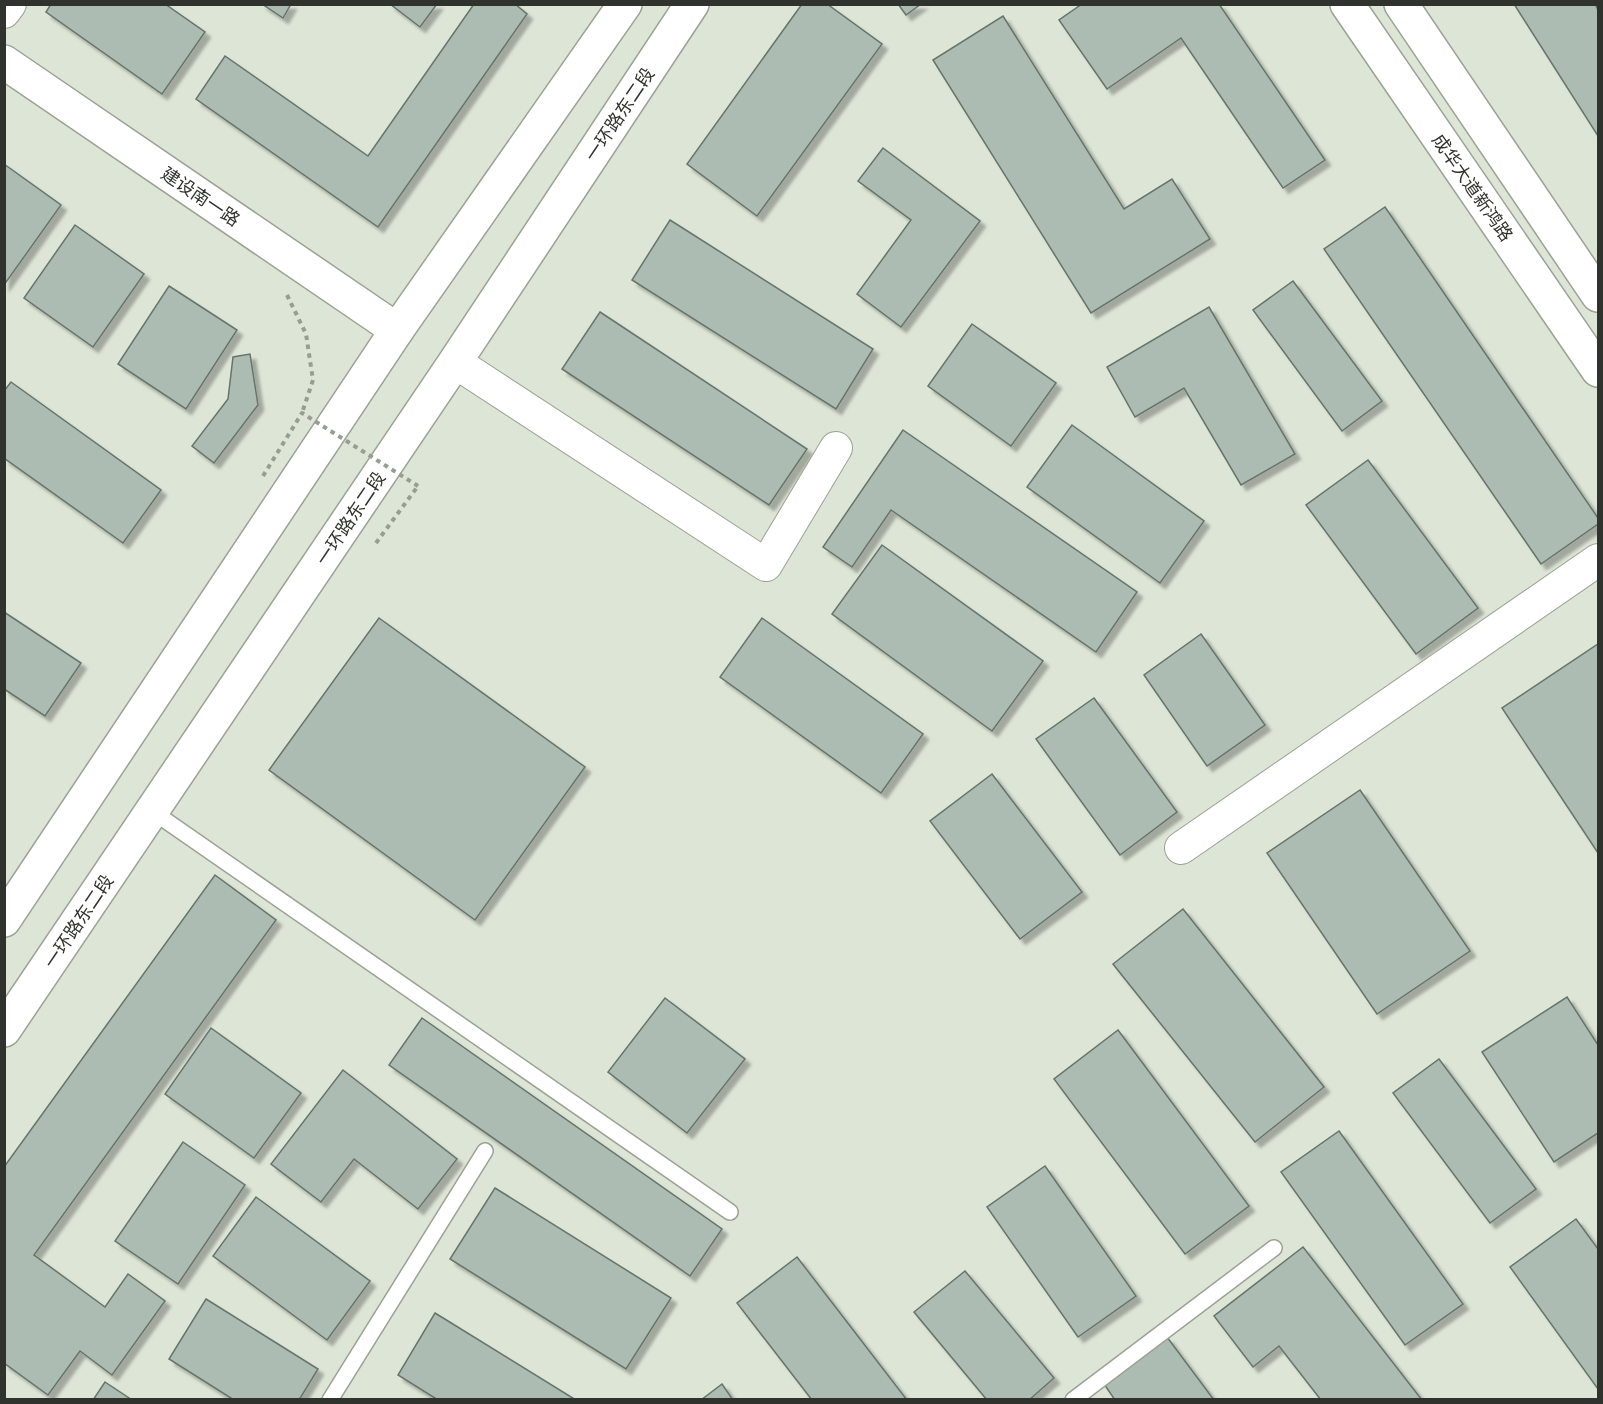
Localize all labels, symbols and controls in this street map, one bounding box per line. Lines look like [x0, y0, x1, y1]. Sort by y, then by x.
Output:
street label: 一环路东二段 [580, 63, 658, 165]
street label: 成华大道新鸿路 [1428, 129, 1518, 245]
street label: 建设南一路 [158, 162, 244, 230]
street label: 一环路东二段 [311, 467, 389, 569]
street label: 一环路东二段 [39, 870, 117, 972]

